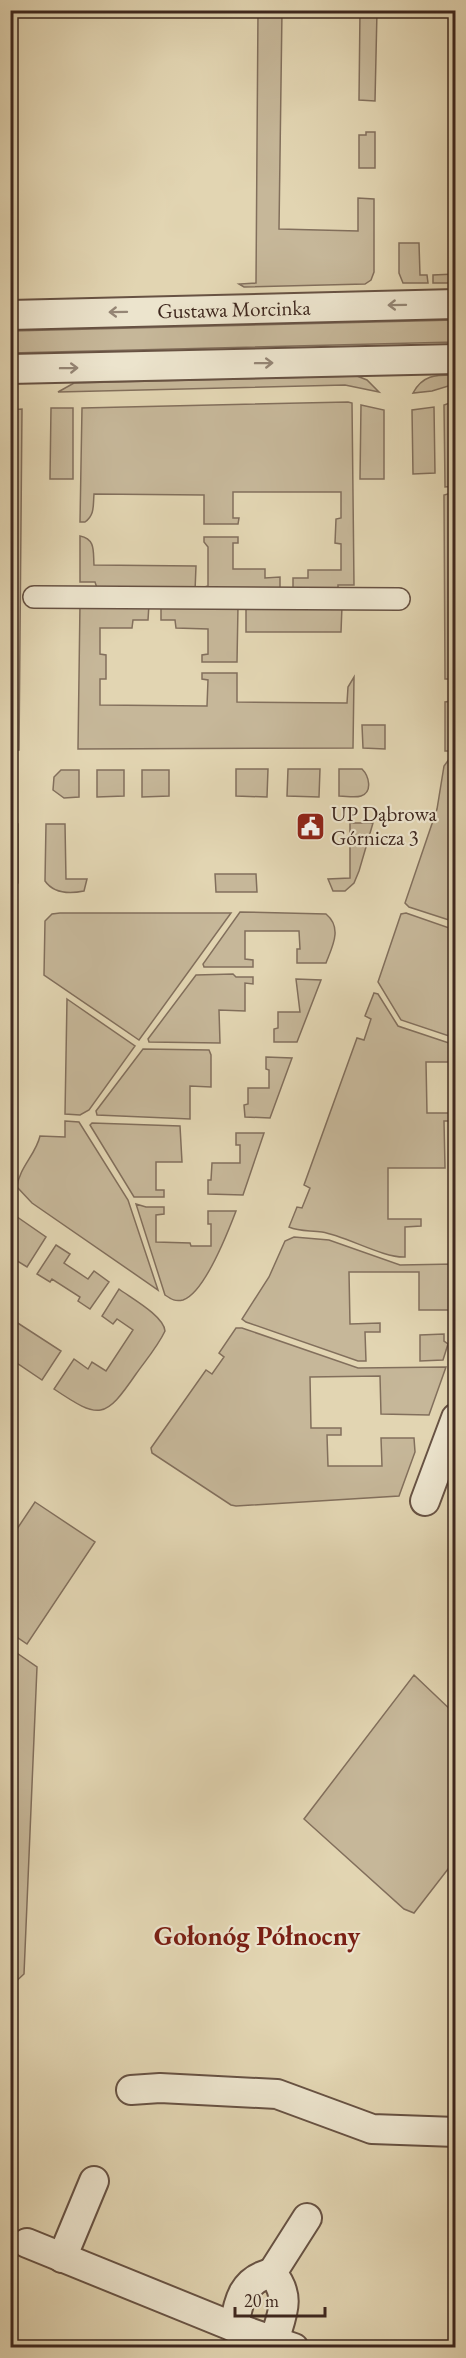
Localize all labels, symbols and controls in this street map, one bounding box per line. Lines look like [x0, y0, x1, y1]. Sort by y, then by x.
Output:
street label: Gustawa Morcinka [157, 294, 312, 324]
one-way arrow [388, 299, 408, 311]
one-way arrow [109, 306, 129, 318]
one-way arrow [253, 357, 273, 369]
one-way arrow [58, 362, 78, 373]
place label: UP Dąbrowa Górnicza 3 [331, 800, 437, 851]
public building icon: UP Dąbrowa Górnicza 3 [294, 810, 326, 842]
district label: Gołonóg Północny [154, 1918, 361, 1953]
scale bar [235, 2280, 325, 2318]
text: 20 m [244, 2289, 279, 2312]

